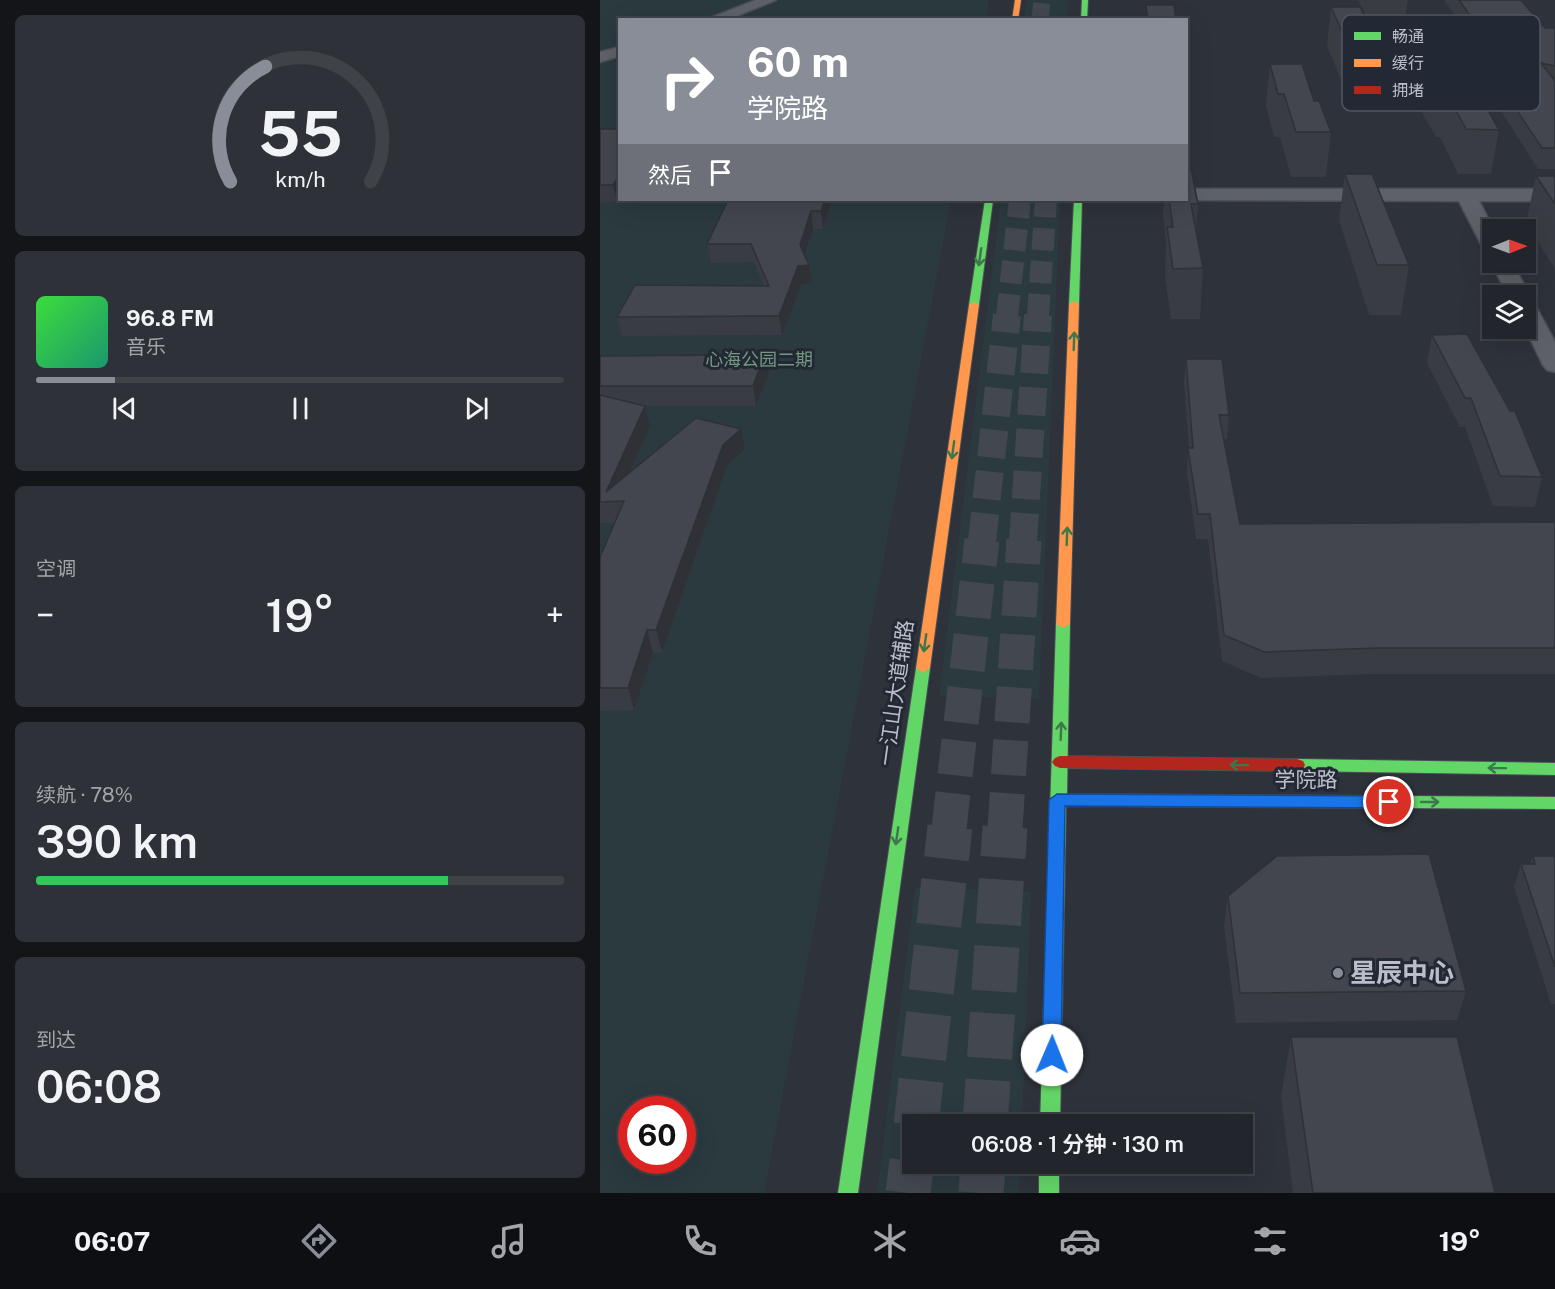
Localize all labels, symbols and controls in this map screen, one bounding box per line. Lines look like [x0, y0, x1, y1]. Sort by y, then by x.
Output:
legend [1342, 15, 1540, 111]
text: 畅通 [1392, 27, 1424, 46]
text: 60 m [747, 37, 849, 86]
icon: right [648, 42, 726, 120]
text: 缓行 [1392, 54, 1424, 73]
text: 拥堵 [1392, 81, 1424, 100]
text: 学院路 [747, 92, 828, 124]
text: 55 [258, 97, 342, 170]
icon: arrive [704, 156, 737, 189]
text: 然后 [648, 162, 692, 188]
text: km/h [275, 168, 325, 193]
north arrow [1482, 219, 1536, 273]
map controls [1482, 219, 1536, 339]
one-way arrow [975, 247, 986, 267]
button: layers [1482, 285, 1536, 339]
text: 96.8 FM [126, 305, 214, 331]
one-way arrow [1068, 331, 1079, 351]
text: 音乐 [126, 335, 166, 359]
park label: 心海公园二期 [705, 349, 813, 370]
icon: previous [108, 392, 141, 425]
icon: pause [284, 392, 317, 425]
icon: next [460, 392, 493, 425]
one-way arrow [947, 440, 958, 460]
one-way arrow [1062, 526, 1073, 546]
text: 空调 [36, 557, 76, 581]
text: 19° [266, 589, 334, 642]
text: − [36, 596, 54, 634]
text: + [546, 596, 564, 634]
street label: 一江山大道辅路 [873, 618, 918, 767]
one-way arrow [919, 633, 930, 653]
one-way arrow [1055, 721, 1067, 741]
one-way arrow [1229, 759, 1249, 770]
one-way arrow [1487, 762, 1507, 774]
street label: 学院路 [1275, 767, 1338, 792]
pin [1363, 776, 1414, 827]
text: 续航 · 78% [36, 783, 133, 807]
icon: arrive [1372, 785, 1405, 818]
one-way arrow [1420, 796, 1440, 808]
text: 390 km [36, 815, 198, 868]
one-way arrow [892, 826, 903, 846]
place label: 星辰中心 [1350, 957, 1454, 988]
marker: 星辰中心 [1331, 966, 1345, 980]
position arrow [1020, 1023, 1084, 1087]
text: 到达 [36, 1028, 76, 1052]
text: 06:08 [36, 1060, 162, 1113]
speed limit sign: 60 [618, 1096, 696, 1174]
text: 06:08 · 1 分钟 · 130 m [971, 1131, 1184, 1157]
icon: directions [298, 1220, 340, 1262]
icon: music [488, 1220, 530, 1262]
icon: phone [679, 1220, 721, 1262]
icon: climate [869, 1220, 911, 1262]
icon: car [1059, 1220, 1101, 1262]
icon: filters [1249, 1220, 1291, 1262]
text: 06:07 [74, 1225, 150, 1257]
text: 19° [1439, 1225, 1481, 1257]

